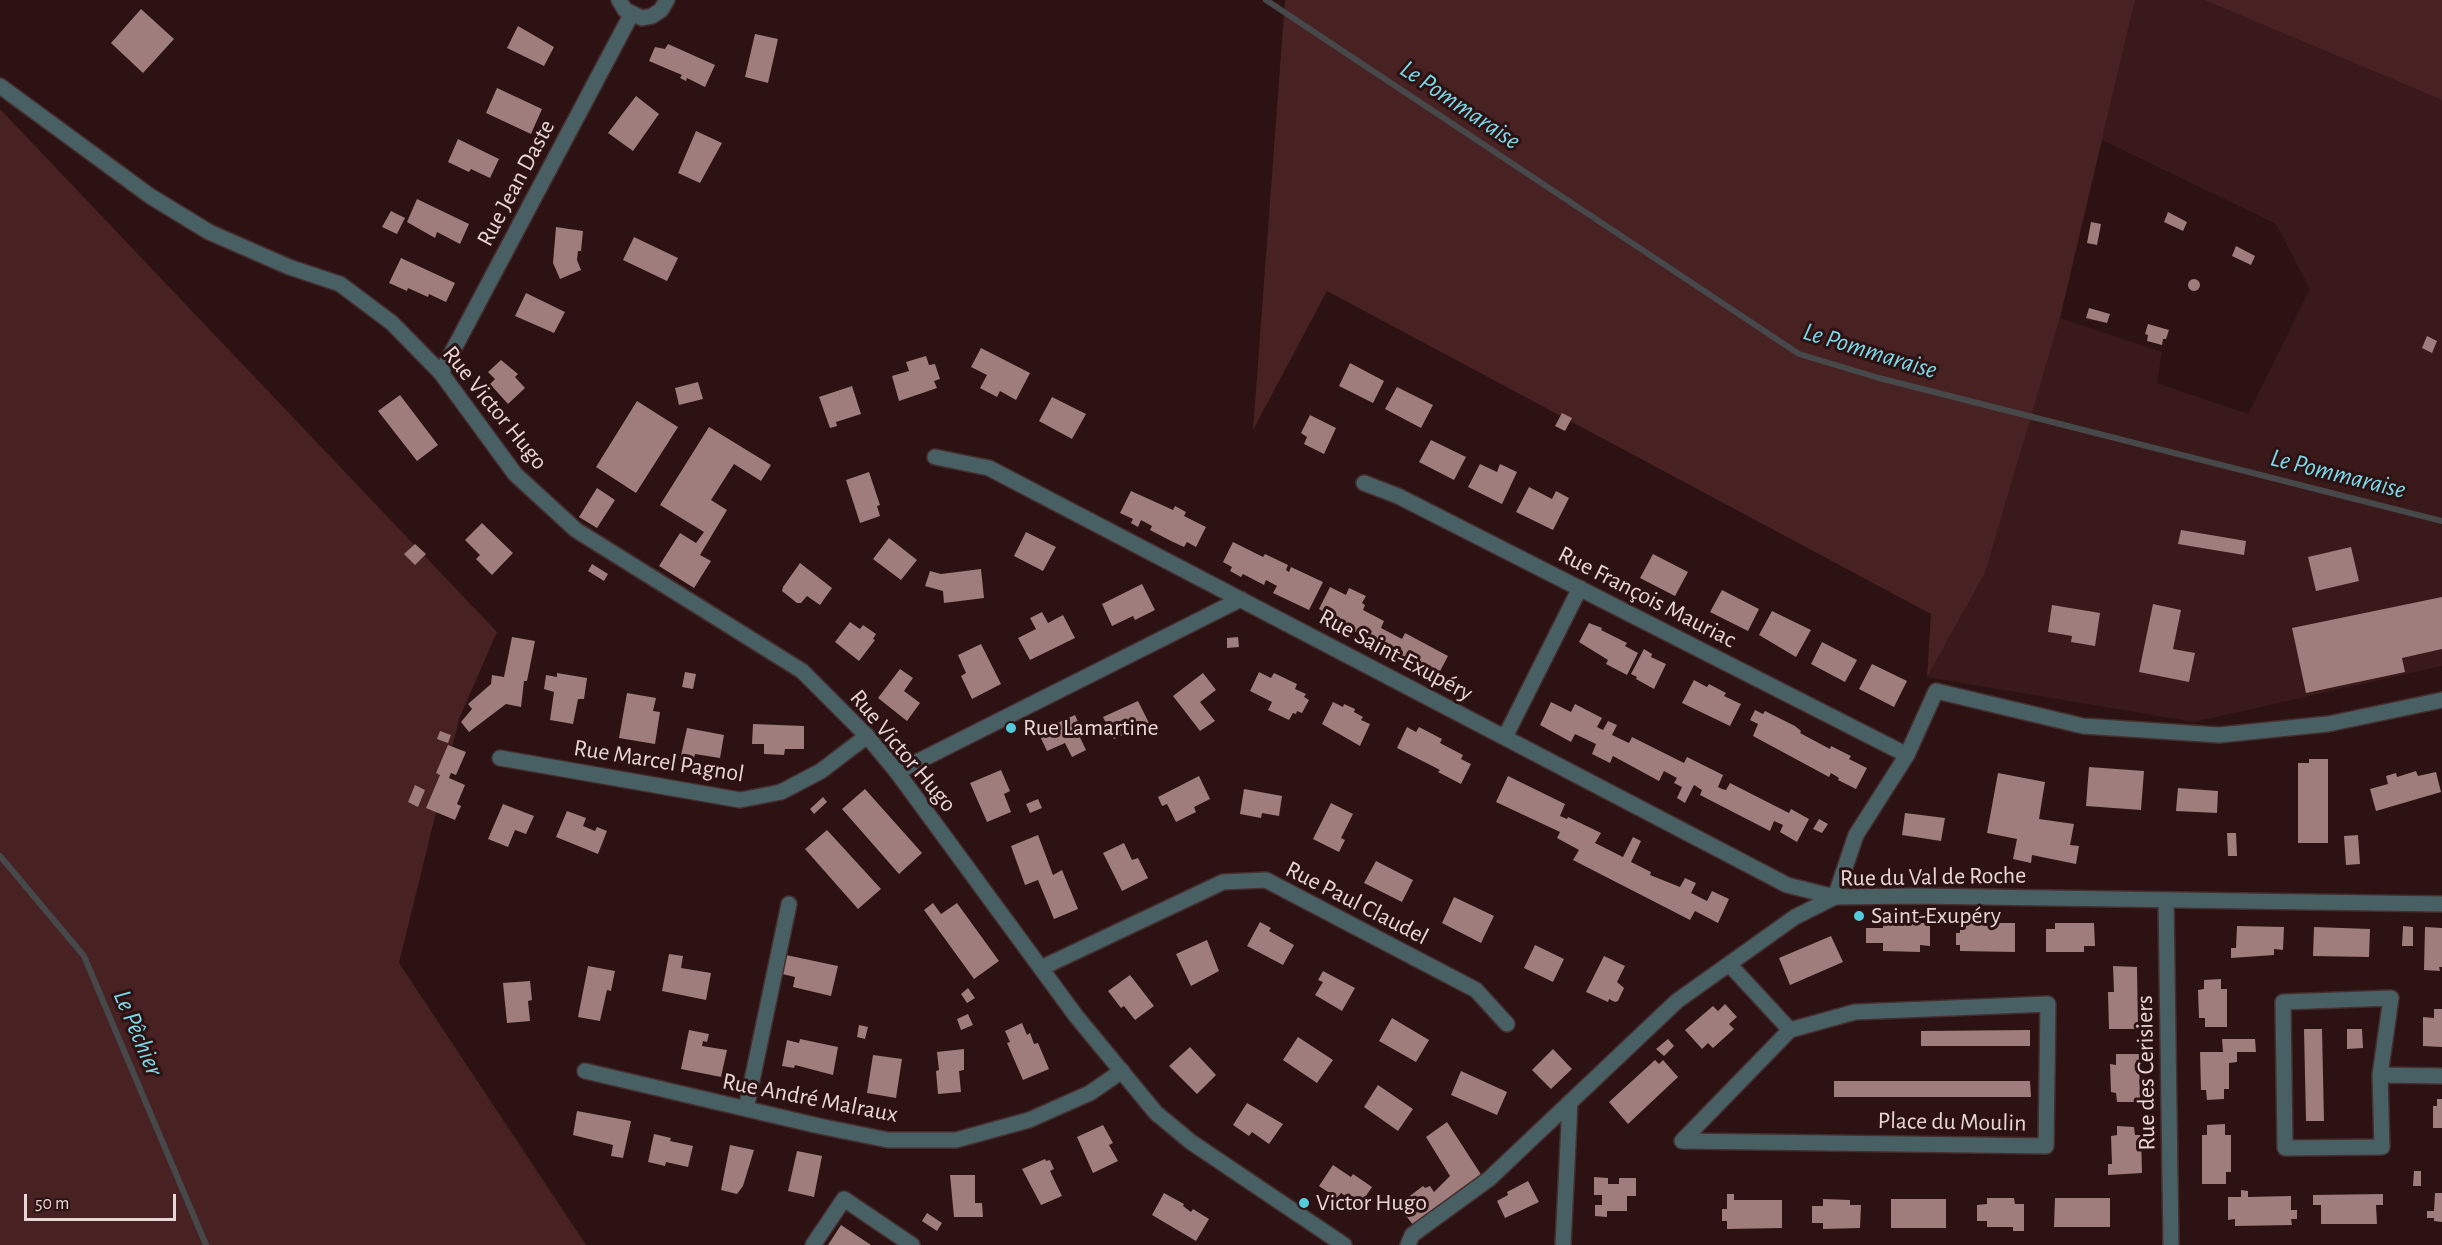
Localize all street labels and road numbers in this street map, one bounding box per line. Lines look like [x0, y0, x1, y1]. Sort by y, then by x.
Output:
street label: Rue Jean Daste [471, 115, 561, 251]
street label: Rue Victor Hugo [436, 340, 554, 476]
street label: Rue François Mauriac [1553, 540, 1741, 654]
street label: Rue Saint-Exupéry [1314, 602, 1478, 708]
street label: Rue Victor Hugo [843, 684, 963, 818]
street label: Rue Marcel Pagnol [572, 733, 746, 789]
street label: Rue Paul Claudel [1281, 855, 1433, 951]
street label: Rue du Val de Roche [1840, 861, 2026, 893]
street label: Rue des Cerisiers [2130, 995, 2162, 1151]
street label: Rue André Malraux [720, 1067, 900, 1129]
street label: Place du Moulin [1877, 1106, 2027, 1138]

